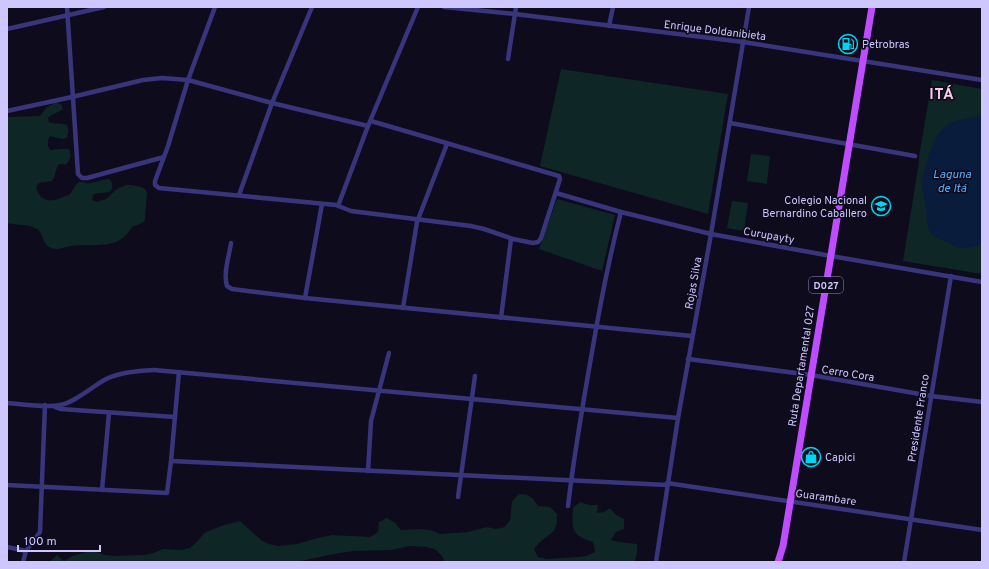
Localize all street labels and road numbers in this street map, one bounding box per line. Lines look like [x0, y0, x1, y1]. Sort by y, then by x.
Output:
street label: Enrique Doldanibieta [663, 18, 767, 44]
street label: Curupayty [742, 225, 796, 247]
street label: Rojas Silva [682, 256, 706, 310]
road number: D027 [809, 277, 843, 293]
street label: Ruta Departamental 027 [786, 304, 818, 428]
street label: Cerro Cora [820, 363, 875, 385]
street label: Presidente Franco [905, 373, 933, 463]
street label: Guarambare [795, 487, 857, 509]

